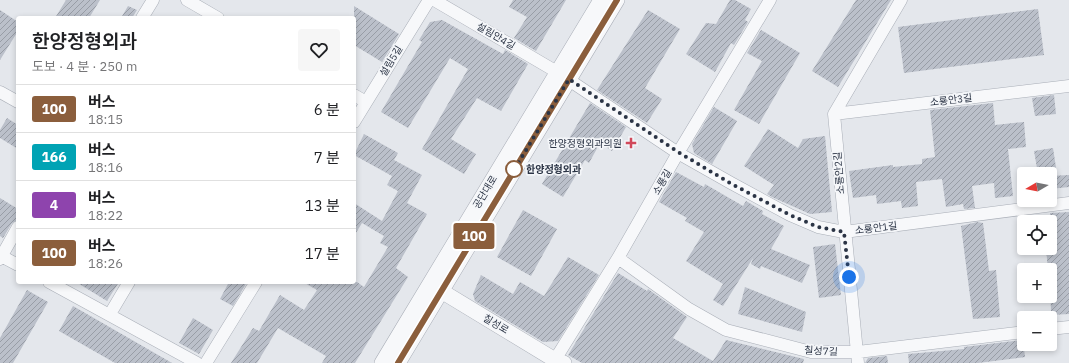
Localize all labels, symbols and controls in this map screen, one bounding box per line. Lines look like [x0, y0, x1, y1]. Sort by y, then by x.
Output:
street label: 설림안4길 [474, 20, 518, 52]
text: 한양정형외과 [32, 29, 137, 53]
button: heart [298, 29, 340, 71]
street label: 설림5길 [377, 43, 405, 79]
text: 도보 · 4 분 · 250 m [32, 58, 137, 75]
street label: 소룡안3길 [929, 91, 973, 109]
text: 버스 [88, 92, 116, 111]
text: 100 [41, 100, 67, 118]
text: 6 분 [314, 100, 340, 119]
text: 18:15 [88, 111, 123, 128]
place label: 한양정형외과의원 [548, 137, 622, 150]
marker: 한양정형외과의원 [625, 137, 637, 149]
text: 버스 [88, 140, 116, 159]
text: 166 [41, 148, 67, 166]
text: 7 분 [314, 148, 340, 167]
street label: 소룡안2길 [831, 151, 847, 195]
text: 18:16 [88, 159, 123, 176]
marker: 한양정형외과 [505, 160, 523, 178]
place label: 한양정형외과 [526, 163, 581, 176]
street label: 소룡길 [649, 167, 675, 197]
north arrow [1017, 167, 1057, 207]
map controls [1017, 167, 1057, 351]
street label: 공단대로 [470, 173, 500, 211]
text: 버스 [88, 188, 116, 207]
text: 4 [50, 196, 58, 214]
text: 13 분 [305, 196, 340, 215]
text: 18:22 [88, 207, 123, 224]
button: locate [1017, 215, 1057, 255]
street label: 소룡안1길 [854, 219, 898, 237]
line badge: 100 [451, 223, 497, 249]
text: 100 [461, 227, 487, 245]
text: 버스 [88, 236, 116, 255]
text: 100 [41, 244, 67, 262]
text: 17 분 [305, 244, 340, 263]
text: 18:26 [88, 255, 123, 272]
button: + [1017, 263, 1057, 303]
your location [839, 267, 859, 287]
street label: 칠성로 [481, 311, 511, 337]
button: − [1017, 311, 1057, 351]
street label: 칠성7길 [804, 344, 838, 358]

